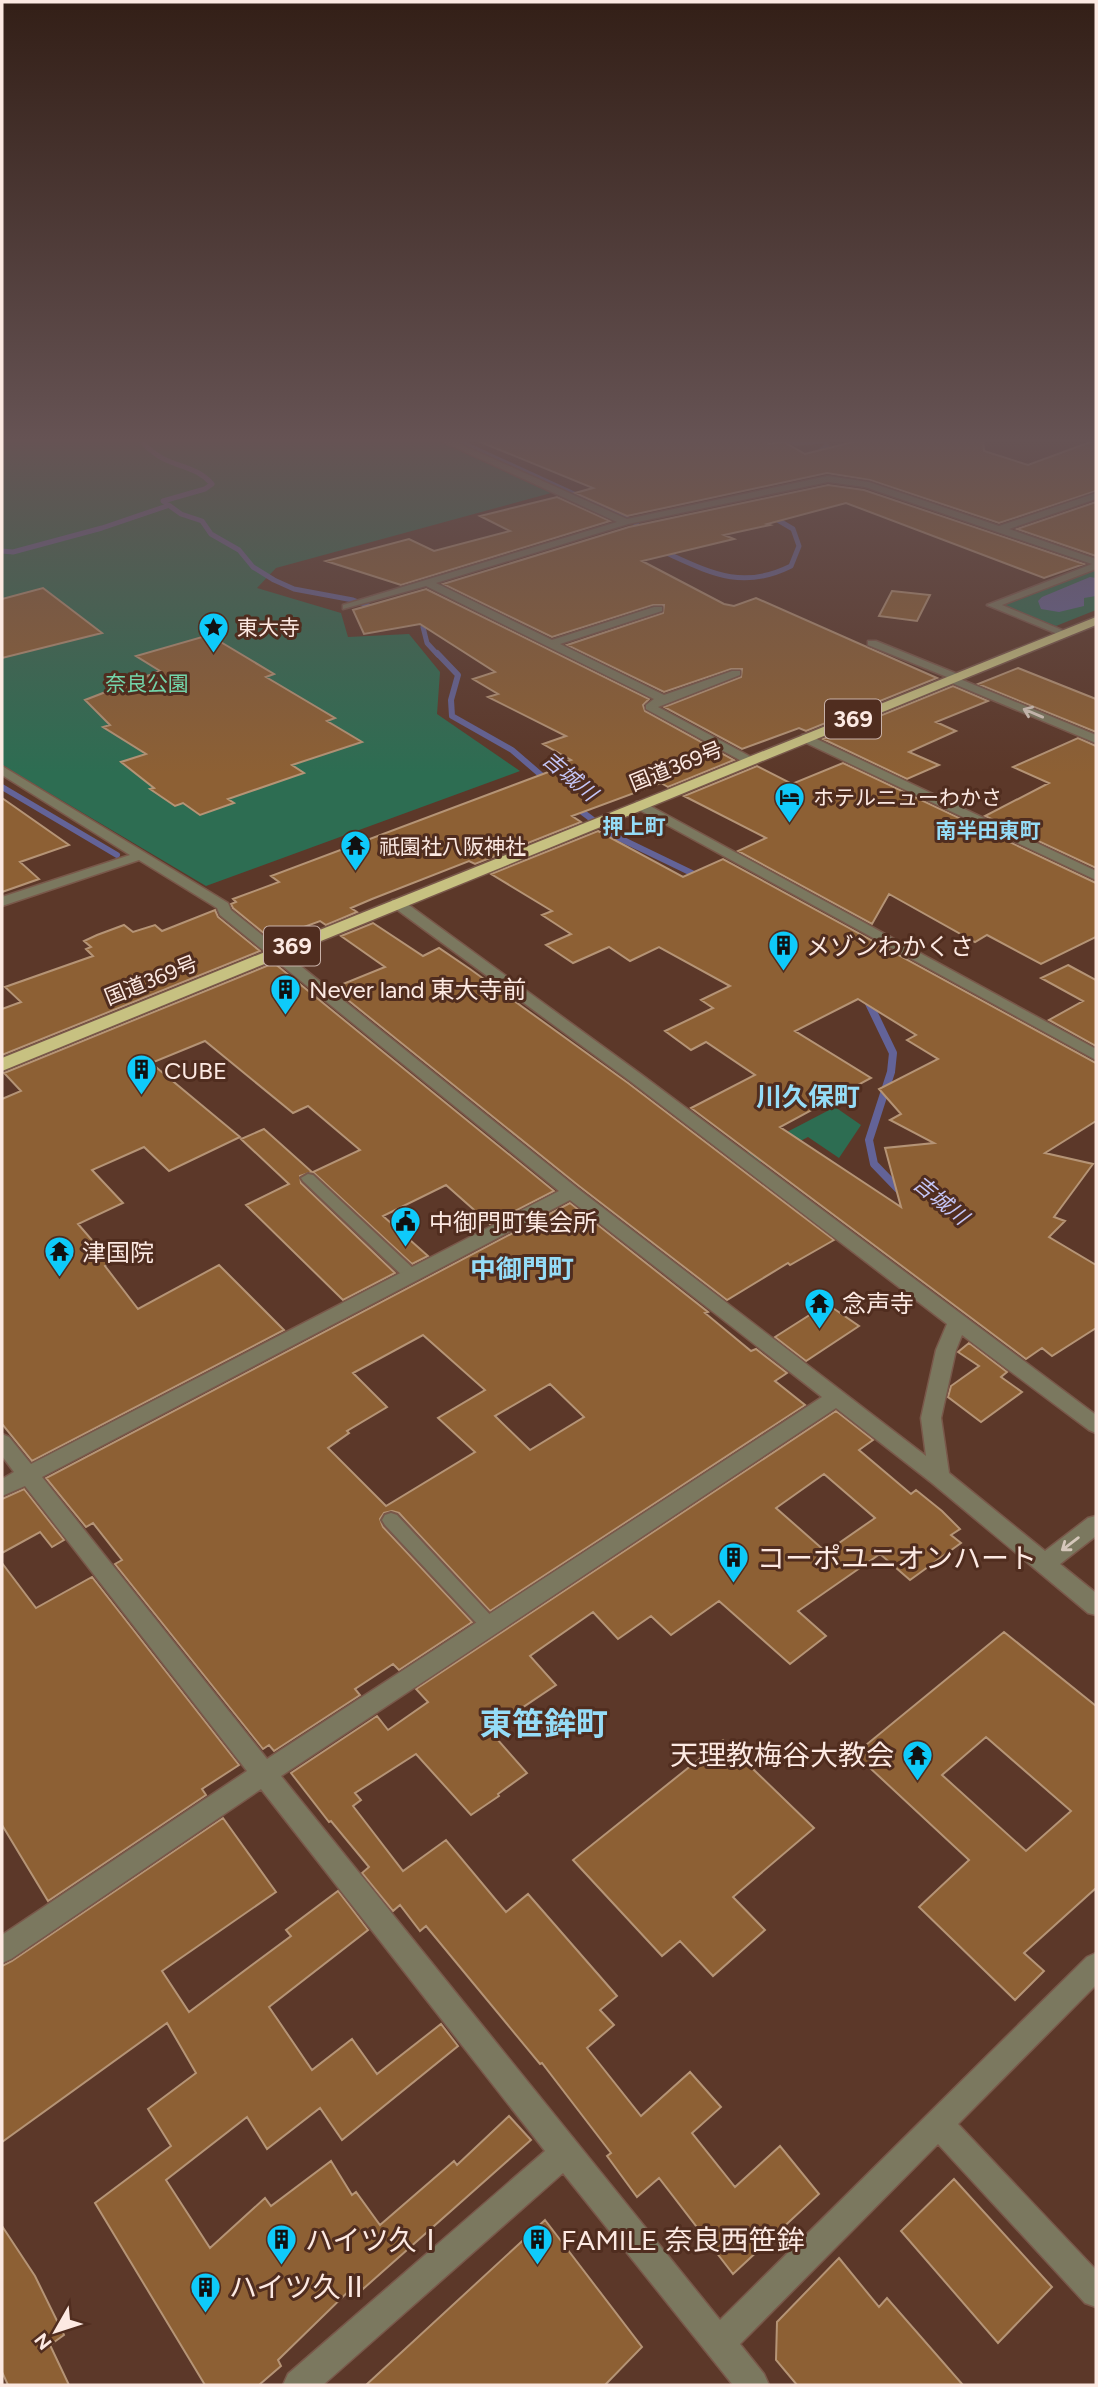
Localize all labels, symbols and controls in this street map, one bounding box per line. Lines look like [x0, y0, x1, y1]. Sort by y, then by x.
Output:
place icon: 東大寺 [197, 610, 231, 654]
place label: 東大寺 [237, 615, 300, 640]
park label: 奈良公園 [105, 671, 189, 696]
road number: 369 [825, 699, 881, 738]
one-way arrow [1023, 706, 1045, 719]
street label: 国道369号 [626, 736, 726, 796]
water label: 吉城川 [538, 746, 604, 807]
hotel icon: ホテルニューわかさ [773, 780, 807, 824]
place label: ホテルニューわかさ [813, 785, 1002, 810]
district label: 押上町 [603, 814, 666, 839]
district label: 南半田東町 [936, 818, 1041, 843]
temple icon: 祇園社八阪神社 [339, 829, 373, 873]
place label: 祇園社八阪神社 [379, 834, 526, 859]
road number: 369 [264, 926, 320, 965]
building icon: メゾンわかくさ [766, 929, 800, 973]
place label: メゾンわかくさ [806, 932, 974, 961]
street label: 国道369号 [101, 950, 201, 1010]
building icon: Never land 東大寺前 [269, 972, 303, 1016]
place label: Never land 東大寺前 [309, 975, 527, 1004]
building icon: CUBE [124, 1053, 158, 1097]
place label: CUBE [164, 1056, 227, 1085]
district label: 川久保町 [756, 1081, 860, 1113]
water label: 吉城川 [909, 1170, 975, 1231]
public building icon: 中御門町集会所 [389, 1205, 423, 1249]
place label: 中御門町集会所 [429, 1208, 597, 1237]
temple icon: 津国院 [42, 1235, 76, 1279]
place label: 津国院 [82, 1238, 154, 1267]
district label: 中御門町 [470, 1253, 574, 1285]
temple icon: 念声寺 [802, 1286, 836, 1330]
place label: 念声寺 [842, 1289, 914, 1318]
one-way arrow [1062, 1537, 1080, 1552]
building icon: コーポユニオンハート [717, 1541, 751, 1585]
place label: コーポユニオンハート [757, 1541, 1037, 1575]
district label: 東笹鉾町 [480, 1705, 608, 1743]
place label: 天理教梅谷大教会 [670, 1738, 894, 1772]
temple icon: 天理教梅谷大教会 [900, 1738, 934, 1782]
building icon: ハイツ久Ⅰ [265, 2223, 299, 2267]
place label: ハイツ久Ⅰ [305, 2223, 444, 2257]
building icon: FAMILE 奈良西笹鉾 [521, 2223, 555, 2267]
place label: FAMILE 奈良西笹鉾 [561, 2223, 805, 2257]
building icon: ハイツ久Ⅱ [189, 2270, 223, 2314]
place label: ハイツ久Ⅱ [229, 2270, 368, 2304]
north arrow [21, 2296, 91, 2366]
text: N [30, 2328, 57, 2354]

